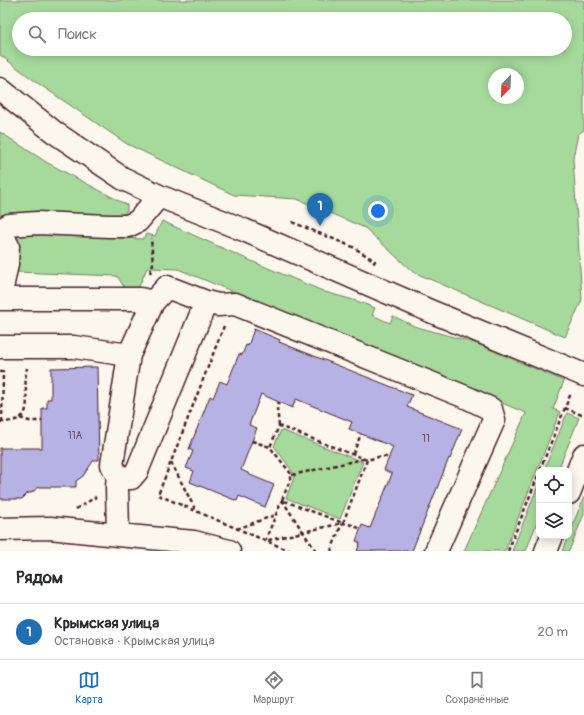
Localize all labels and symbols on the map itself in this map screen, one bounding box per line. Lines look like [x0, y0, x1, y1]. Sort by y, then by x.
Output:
north arrow [488, 68, 524, 104]
pin: 1 [307, 193, 333, 226]
your location [368, 201, 388, 221]
house number: 11А [68, 430, 83, 442]
house number: 11 [422, 433, 430, 445]

